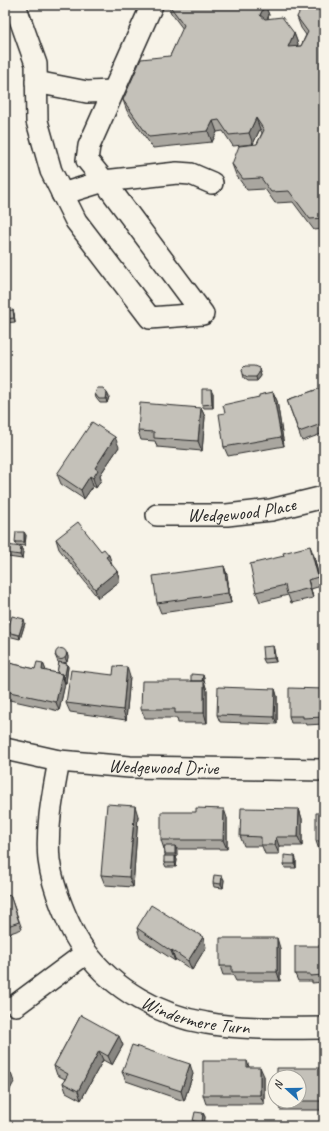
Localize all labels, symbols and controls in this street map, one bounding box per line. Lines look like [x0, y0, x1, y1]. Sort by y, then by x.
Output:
street label: Wedgewood Place [188, 492, 300, 527]
street label: Wedgewood Drive [108, 753, 220, 780]
street label: Windermere Turn [137, 990, 251, 1040]
north arrow [267, 1069, 307, 1109]
text: N [270, 1078, 286, 1091]

